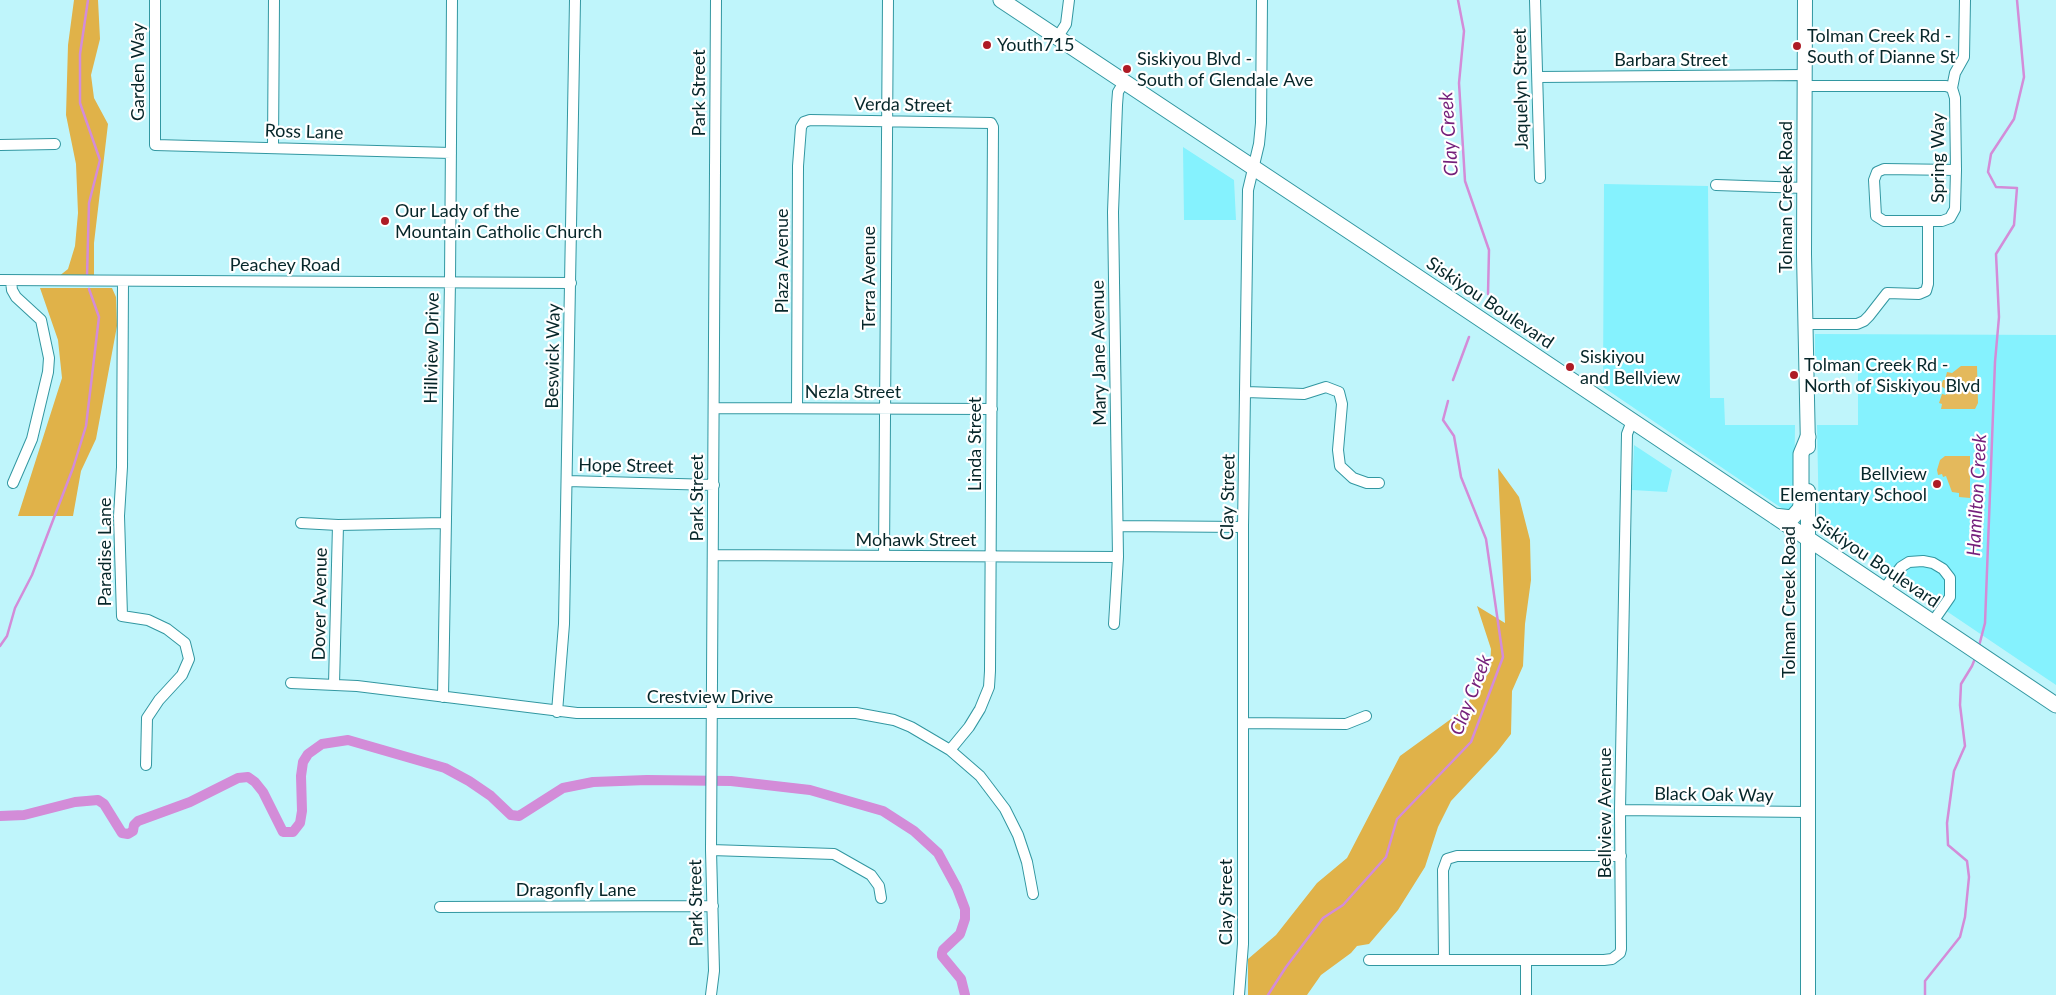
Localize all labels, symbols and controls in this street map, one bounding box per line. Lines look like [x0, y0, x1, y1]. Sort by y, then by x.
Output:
street label: Garden Way [127, 23, 149, 121]
place label: Tolman Creek Rd - South of Dianne St [1807, 25, 1956, 68]
street label: Jaquelyn Street [1509, 28, 1533, 150]
place label: Youth715 [997, 34, 1074, 56]
marker: Youth715 [981, 39, 993, 51]
marker: Tolman Creek Rd - South of Dianne St [1791, 40, 1803, 52]
place label: Siskiyou Blvd - South of Glendale Ave [1137, 48, 1313, 90]
street label: Park Street [688, 49, 710, 137]
street label: Barbara Street [1614, 49, 1728, 71]
marker: Siskiyou Blvd - South of Glendale Ave [1121, 63, 1133, 75]
water label: Clay Creek [1435, 91, 1463, 177]
street label: Verda Street [854, 93, 952, 117]
street label: Spring Way [1927, 113, 1949, 203]
street label: Ross Lane [264, 120, 344, 144]
street label: Tolman Creek Road [1775, 121, 1797, 273]
place label: Our Lady of the Mountain Catholic Church [395, 200, 602, 242]
street label: Plaza Avenue [771, 208, 793, 314]
marker: Our Lady of the Mountain Catholic Church [379, 215, 391, 227]
street label: Terra Avenue [858, 226, 880, 330]
street label: Siskiyou Boulevard [1422, 252, 1558, 354]
street label: Peachey Road [230, 254, 340, 276]
street label: Mary Jane Avenue [1087, 280, 1111, 426]
street label: Hillview Drive [420, 292, 444, 404]
street label: Beswick Way [541, 303, 565, 409]
place label: Siskiyou and Bellview [1580, 346, 1680, 388]
place label: Tolman Creek Rd - North of Siskiyou Blvd [1804, 354, 1980, 396]
marker: Siskiyou and Bellview [1564, 361, 1576, 373]
marker: Tolman Creek Rd - North of Siskiyou Blvd [1788, 369, 1800, 381]
street label: Nezla Street [805, 381, 901, 403]
street label: Linda Street [964, 397, 986, 491]
water label: Hamilton Creek [1962, 433, 1992, 557]
street label: Hope Street [578, 454, 674, 478]
street label: Park Street [686, 454, 708, 542]
street label: Clay Street [1216, 454, 1240, 540]
place label: Bellview Elementary School [1780, 463, 1927, 506]
marker: Bellview Elementary School [1931, 478, 1943, 490]
street label: Paradise Lane [94, 498, 116, 606]
street label: Siskiyou Boulevard [1808, 511, 1944, 613]
street label: Tolman Creek Road [1778, 526, 1800, 678]
street label: Mohawk Street [856, 529, 976, 551]
street label: Dover Avenue [308, 547, 332, 661]
water label: Clay Creek [1445, 651, 1497, 739]
street label: Crestview Drive [647, 686, 773, 708]
street label: Bellview Avenue [1594, 748, 1616, 878]
street label: Black Oak Way [1654, 783, 1774, 807]
street label: Park Street [684, 859, 708, 947]
street label: Clay Street [1215, 859, 1237, 945]
street label: Dragonfly Lane [516, 879, 636, 901]

